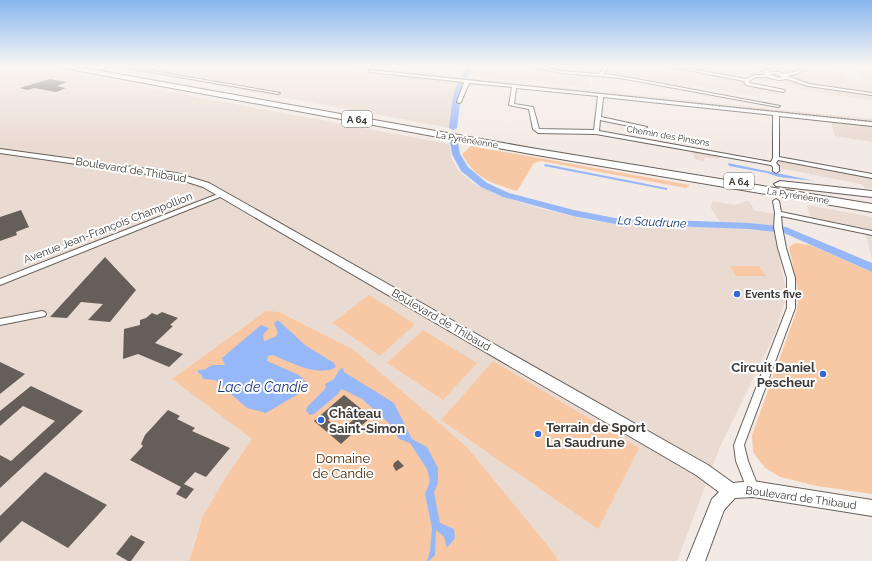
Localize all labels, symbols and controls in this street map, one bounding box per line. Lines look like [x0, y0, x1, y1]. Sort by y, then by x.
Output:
road number: A 64 [342, 111, 372, 127]
street label: Chemin des Pinsons [626, 124, 711, 148]
street label: La Pyrénéenne [435, 130, 500, 151]
street label: Boulevard de Thibaud [75, 155, 188, 185]
road number: A 64 [724, 173, 754, 189]
street label: La Pyrénéenne [766, 186, 831, 206]
street label: Avenue Jean-François Champollion [22, 190, 194, 266]
water label: La Saudrune [617, 213, 687, 231]
street label: Boulevard de Thibaud [389, 286, 493, 354]
place label: Events five [745, 288, 802, 301]
marker: Events five [732, 289, 742, 299]
place label: Circuit Daniel Pescheur [731, 360, 816, 390]
marker: Circuit Daniel Pescheur [818, 369, 828, 379]
water label: Lac de Candie [218, 379, 309, 395]
place label: Château Saint-Simon [329, 406, 405, 436]
marker: Château Saint-Simon [316, 415, 326, 425]
place label: Terrain de Sport La Saudrune [546, 420, 646, 450]
marker: Terrain de Sport La Saudrune [533, 429, 543, 439]
park label: Domaine de Candie [312, 451, 374, 481]
street label: Boulevard de Thibaud [745, 484, 858, 512]

